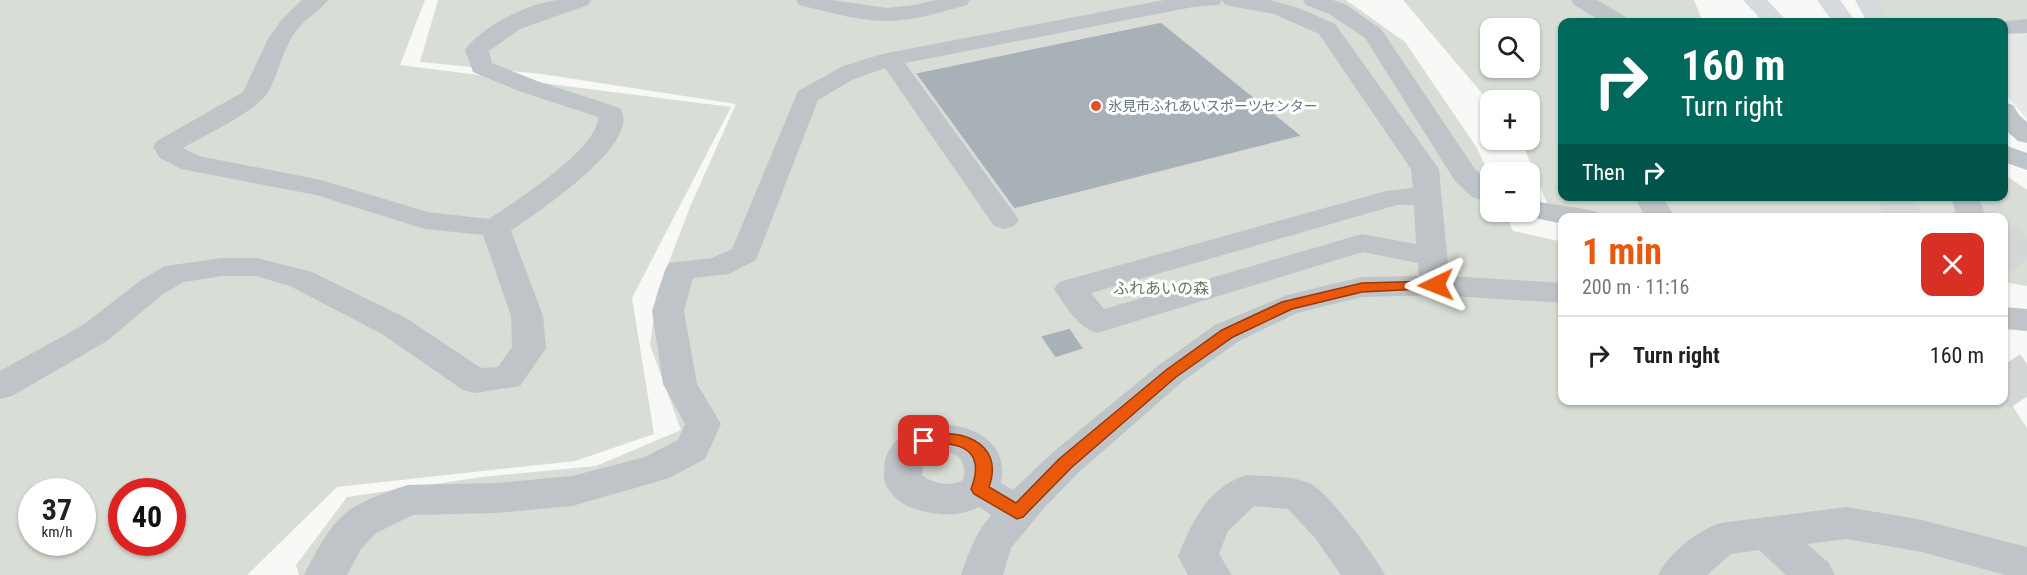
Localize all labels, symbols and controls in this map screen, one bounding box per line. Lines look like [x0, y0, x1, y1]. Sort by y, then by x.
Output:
map controls [1480, 18, 1540, 222]
button: search [1480, 18, 1540, 78]
text: 160 m [1681, 41, 1786, 90]
icon: right [1582, 42, 1660, 120]
button: + [1480, 90, 1540, 150]
text: Turn right [1681, 91, 1783, 123]
place label: 氷見市ふれあいスポーツセンター [1108, 98, 1318, 114]
marker: 氷見市ふれあいスポーツセンター [1089, 99, 1103, 113]
icon: right [1637, 156, 1670, 189]
text: Then [1582, 160, 1625, 185]
button: − [1480, 162, 1540, 222]
text: 1 min [1582, 231, 1662, 273]
button: close [1921, 233, 1984, 296]
position arrow [1404, 253, 1468, 317]
text: 200 m · 11:16 [1582, 275, 1689, 299]
park label: ふれあいの森 [1113, 279, 1209, 298]
icon: right [1582, 339, 1615, 372]
text: Turn right [1633, 343, 1720, 368]
text: 160 m [1930, 343, 1984, 368]
pin [898, 415, 949, 466]
icon: arrive [907, 424, 940, 457]
speed limit sign: 40 [108, 478, 186, 556]
text: 37 [42, 492, 72, 527]
text: km/h [42, 523, 72, 541]

